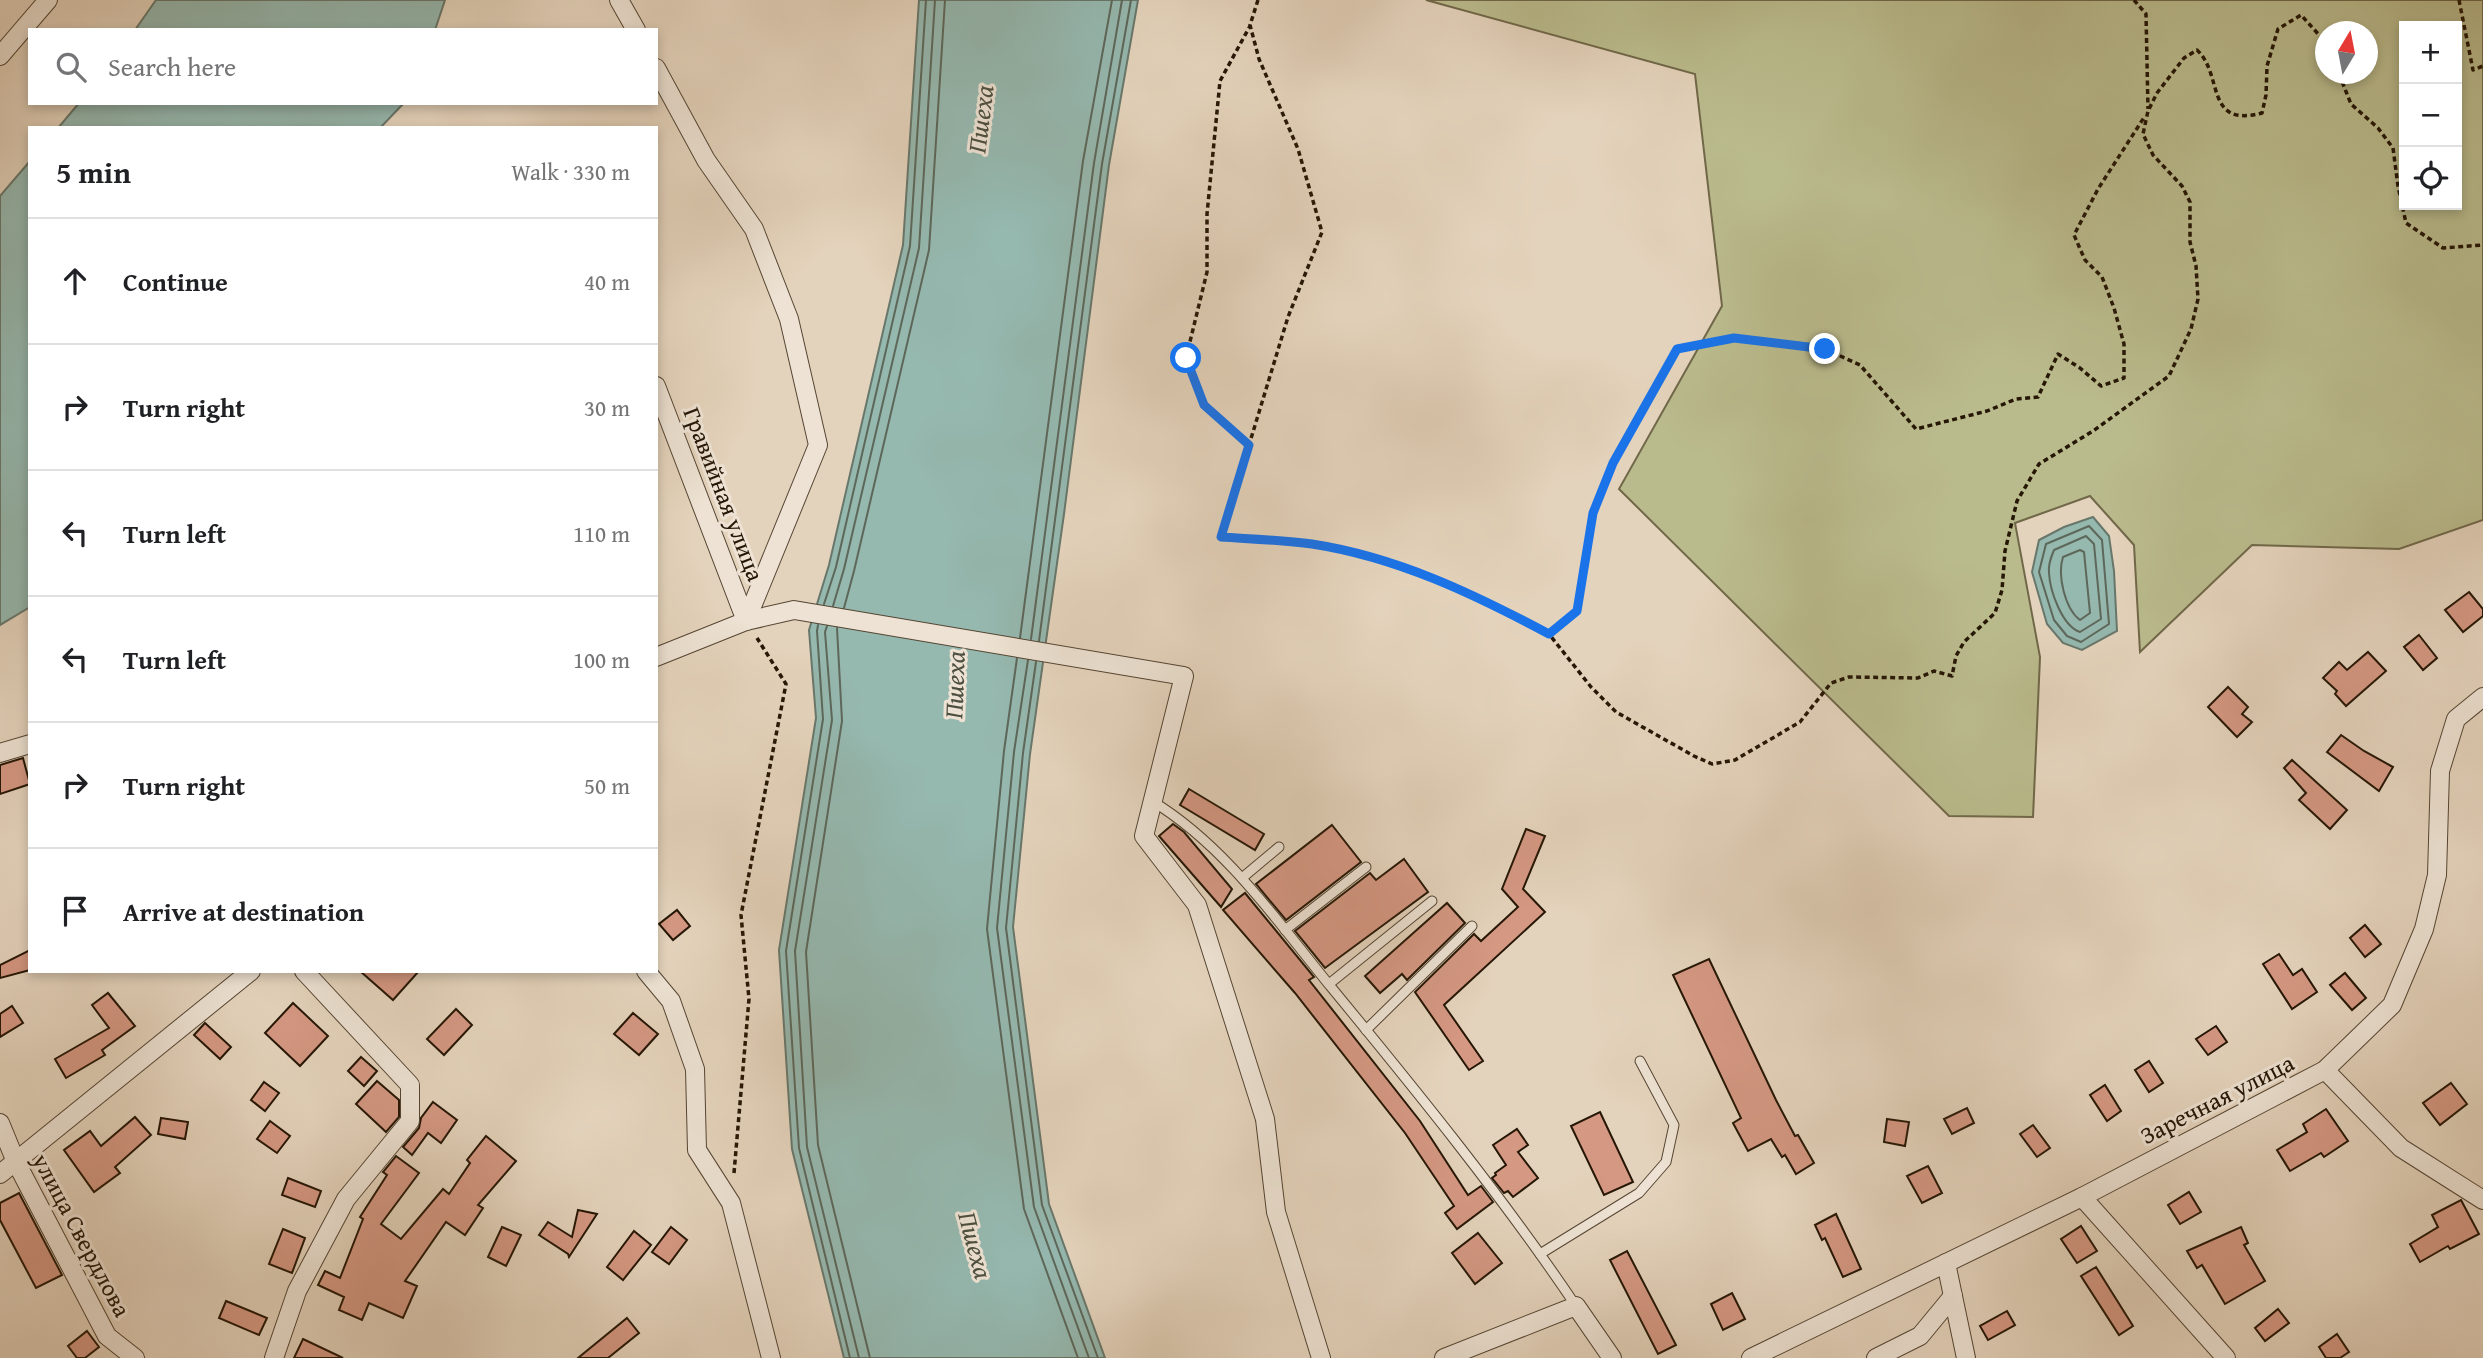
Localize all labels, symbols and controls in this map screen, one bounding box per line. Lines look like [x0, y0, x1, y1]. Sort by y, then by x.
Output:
north arrow [2315, 21, 2378, 84]
map controls [2399, 21, 2462, 210]
button: + [2399, 21, 2462, 84]
search box [28, 28, 658, 105]
text: Search here [108, 47, 236, 86]
icon: search [52, 48, 90, 86]
water label: Пшеха [956, 83, 1004, 155]
button: − [2399, 84, 2462, 147]
button: locate [2399, 147, 2462, 210]
text: 5 min [56, 150, 131, 194]
text: Walk · 330 m [511, 155, 630, 188]
icon: ahead [56, 262, 94, 300]
text: Continue [123, 262, 228, 301]
text: 40 m [584, 265, 630, 298]
route end [1809, 333, 1840, 364]
route start [1170, 342, 1201, 373]
icon: right [56, 388, 94, 426]
text: Turn right [123, 388, 245, 427]
text: 30 m [584, 391, 630, 424]
street label: Гравийная улица [675, 402, 773, 587]
icon: left [56, 514, 94, 552]
text: Turn left [123, 514, 226, 553]
text: 110 m [573, 517, 630, 550]
icon: left [56, 640, 94, 678]
text: Turn left [123, 640, 226, 679]
text: 100 m [573, 643, 630, 676]
water label: Пшеха [933, 650, 975, 720]
icon: right [56, 766, 94, 804]
text: Turn right [123, 766, 245, 805]
text: 50 m [584, 769, 630, 802]
icon: arrive [56, 892, 94, 930]
text: Arrive at destination [123, 892, 364, 931]
street label: Заречная улица [2134, 1045, 2300, 1153]
street label: улица Свердлова [24, 1146, 140, 1323]
water label: Пшеха [948, 1207, 1004, 1283]

